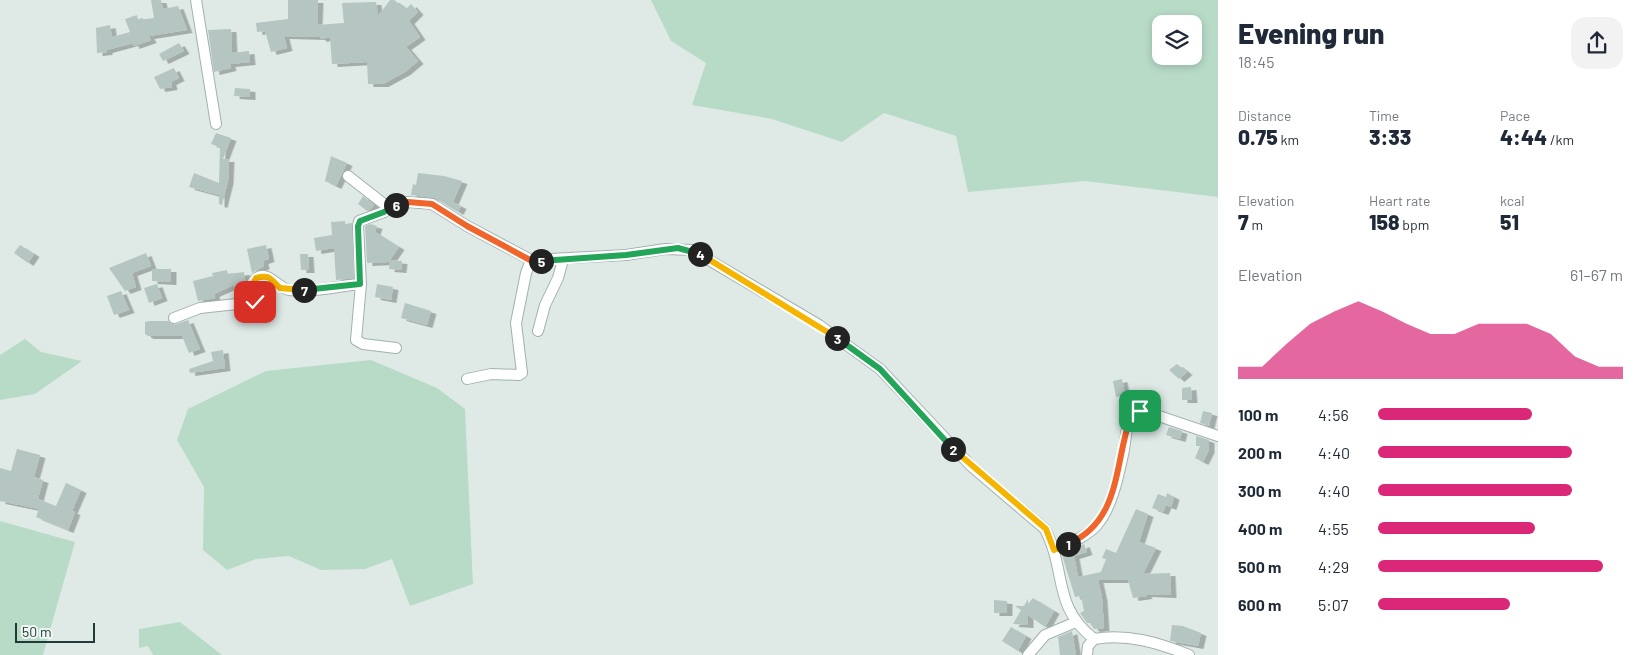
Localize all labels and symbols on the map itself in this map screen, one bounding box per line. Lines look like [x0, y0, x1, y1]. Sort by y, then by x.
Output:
pin: 6 [384, 192, 408, 218]
pin: 4 [688, 242, 712, 266]
pin: 5 [528, 248, 554, 274]
pin: 7 [292, 278, 316, 302]
pin [234, 281, 276, 323]
pin: 3 [824, 326, 850, 350]
pin [1119, 390, 1161, 432]
pin: 2 [940, 436, 966, 462]
pin: 1 [1056, 532, 1080, 556]
scale bar [15, 620, 95, 643]

